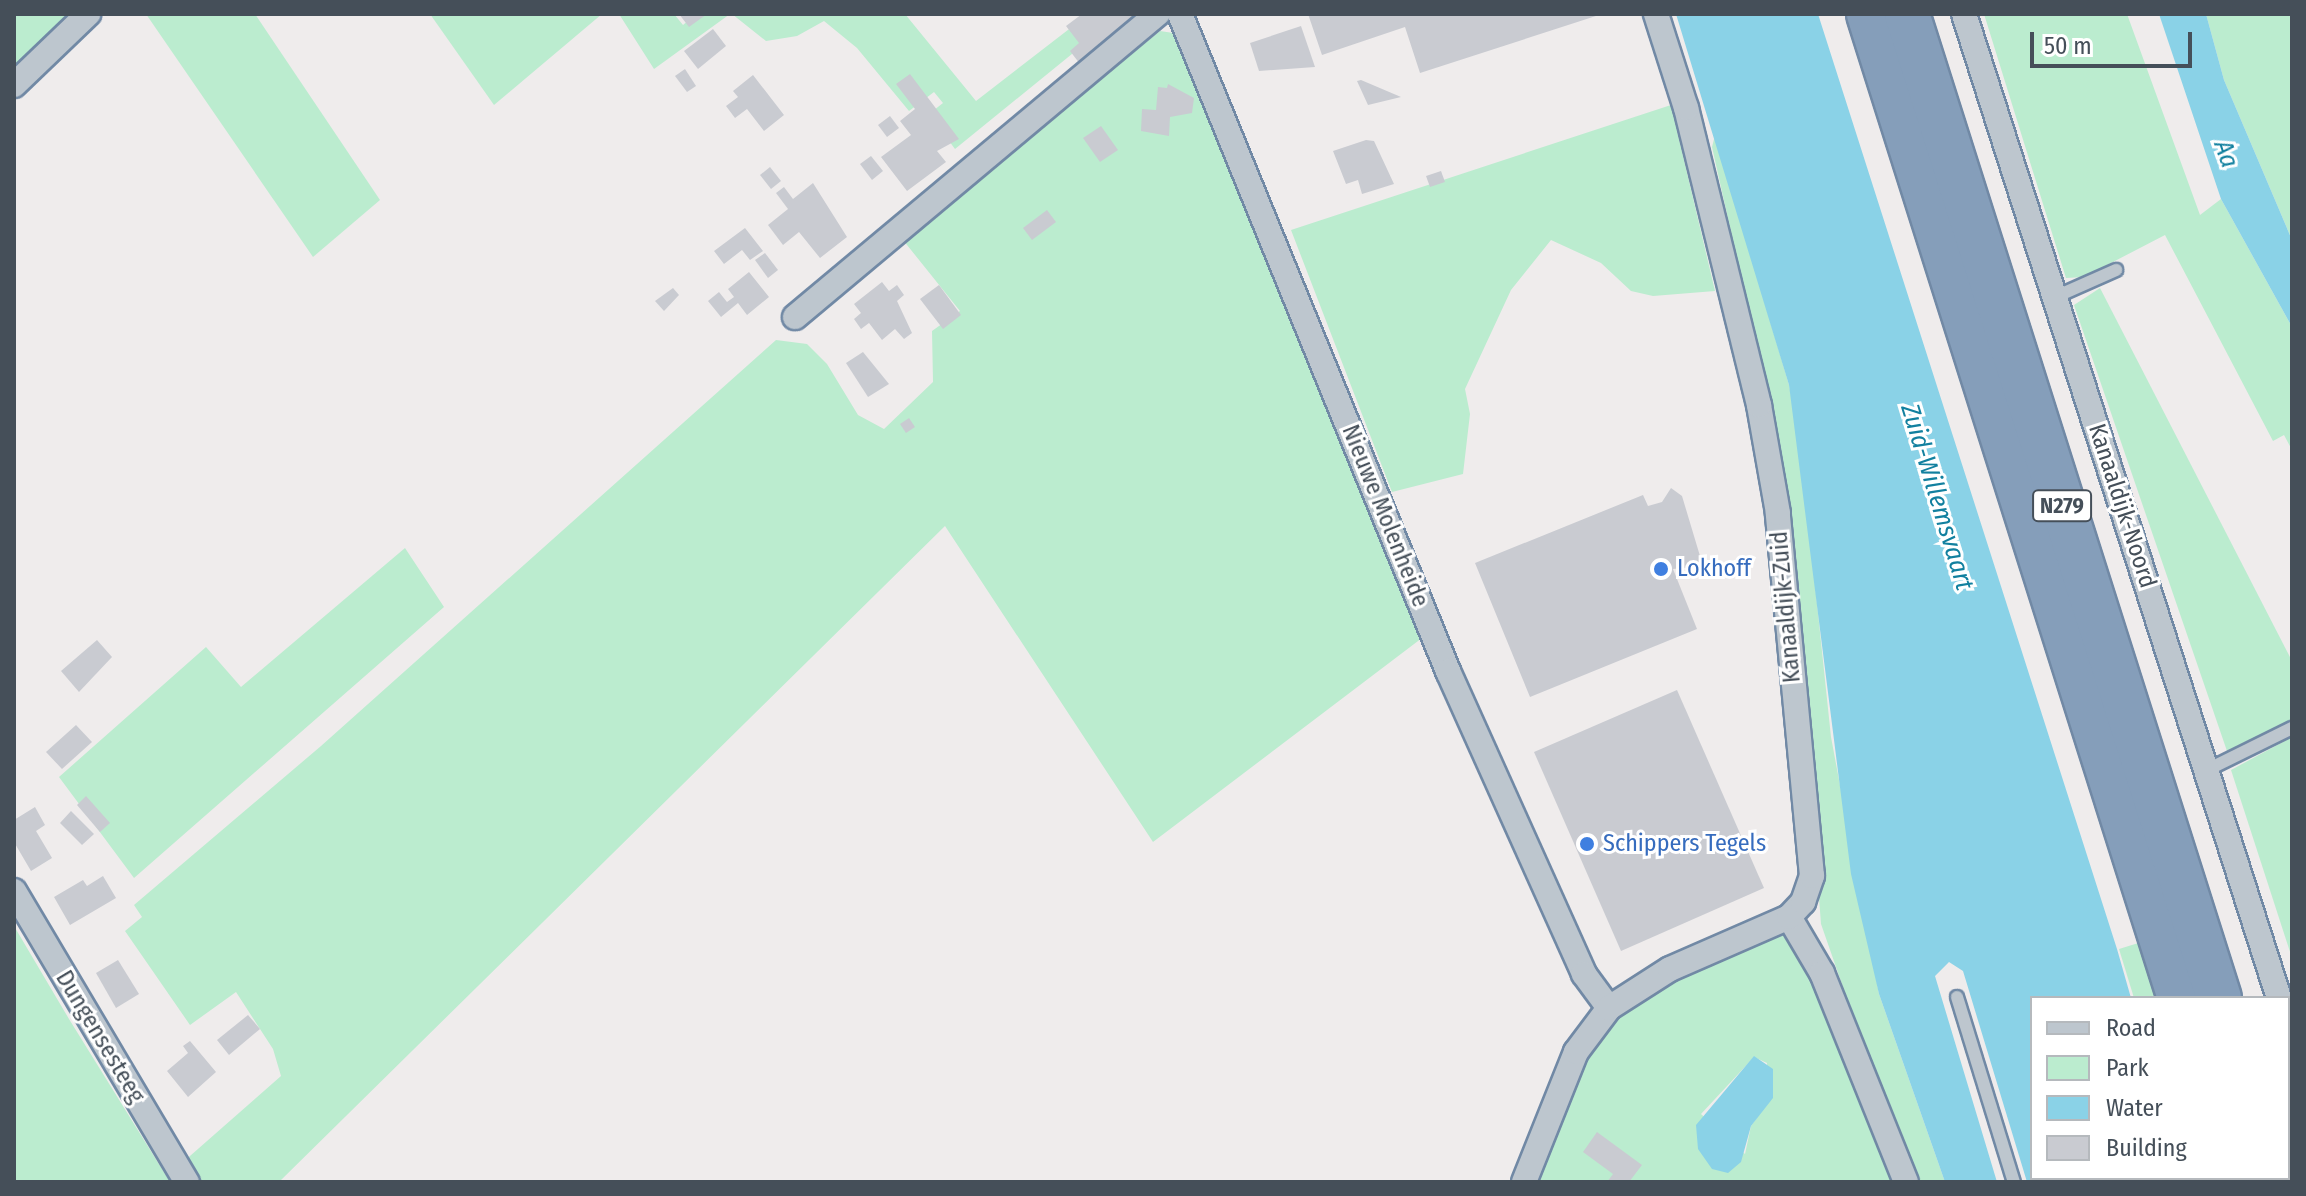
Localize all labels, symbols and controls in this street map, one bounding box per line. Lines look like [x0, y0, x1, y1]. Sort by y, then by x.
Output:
scale bar [2034, 16, 2196, 66]
text: 50 m [2044, 32, 2092, 60]
water label: Aa [2207, 136, 2245, 172]
water label: Zuid-Willemsvaart [1894, 400, 1980, 594]
street label: Kanaaldijk-Noord [2082, 420, 2162, 592]
street label: Nieuwe Molenheide [1335, 421, 1435, 611]
road number: N279 [2032, 488, 2092, 524]
street label: Kanaaldijk-Zuid [1765, 530, 1807, 684]
place label: Lokhoff [1677, 555, 1751, 583]
marker: Lokhoff [1652, 560, 1670, 578]
place label: Schippers Tegels [1603, 830, 1766, 858]
marker: Schippers Tegels [1578, 835, 1596, 853]
street label: Dungensesteeg [49, 966, 151, 1108]
legend [2030, 996, 2290, 1180]
text: Road [2106, 1014, 2156, 1042]
text: Park [2106, 1054, 2149, 1082]
text: Water [2106, 1094, 2163, 1122]
text: Building [2106, 1134, 2187, 1162]

